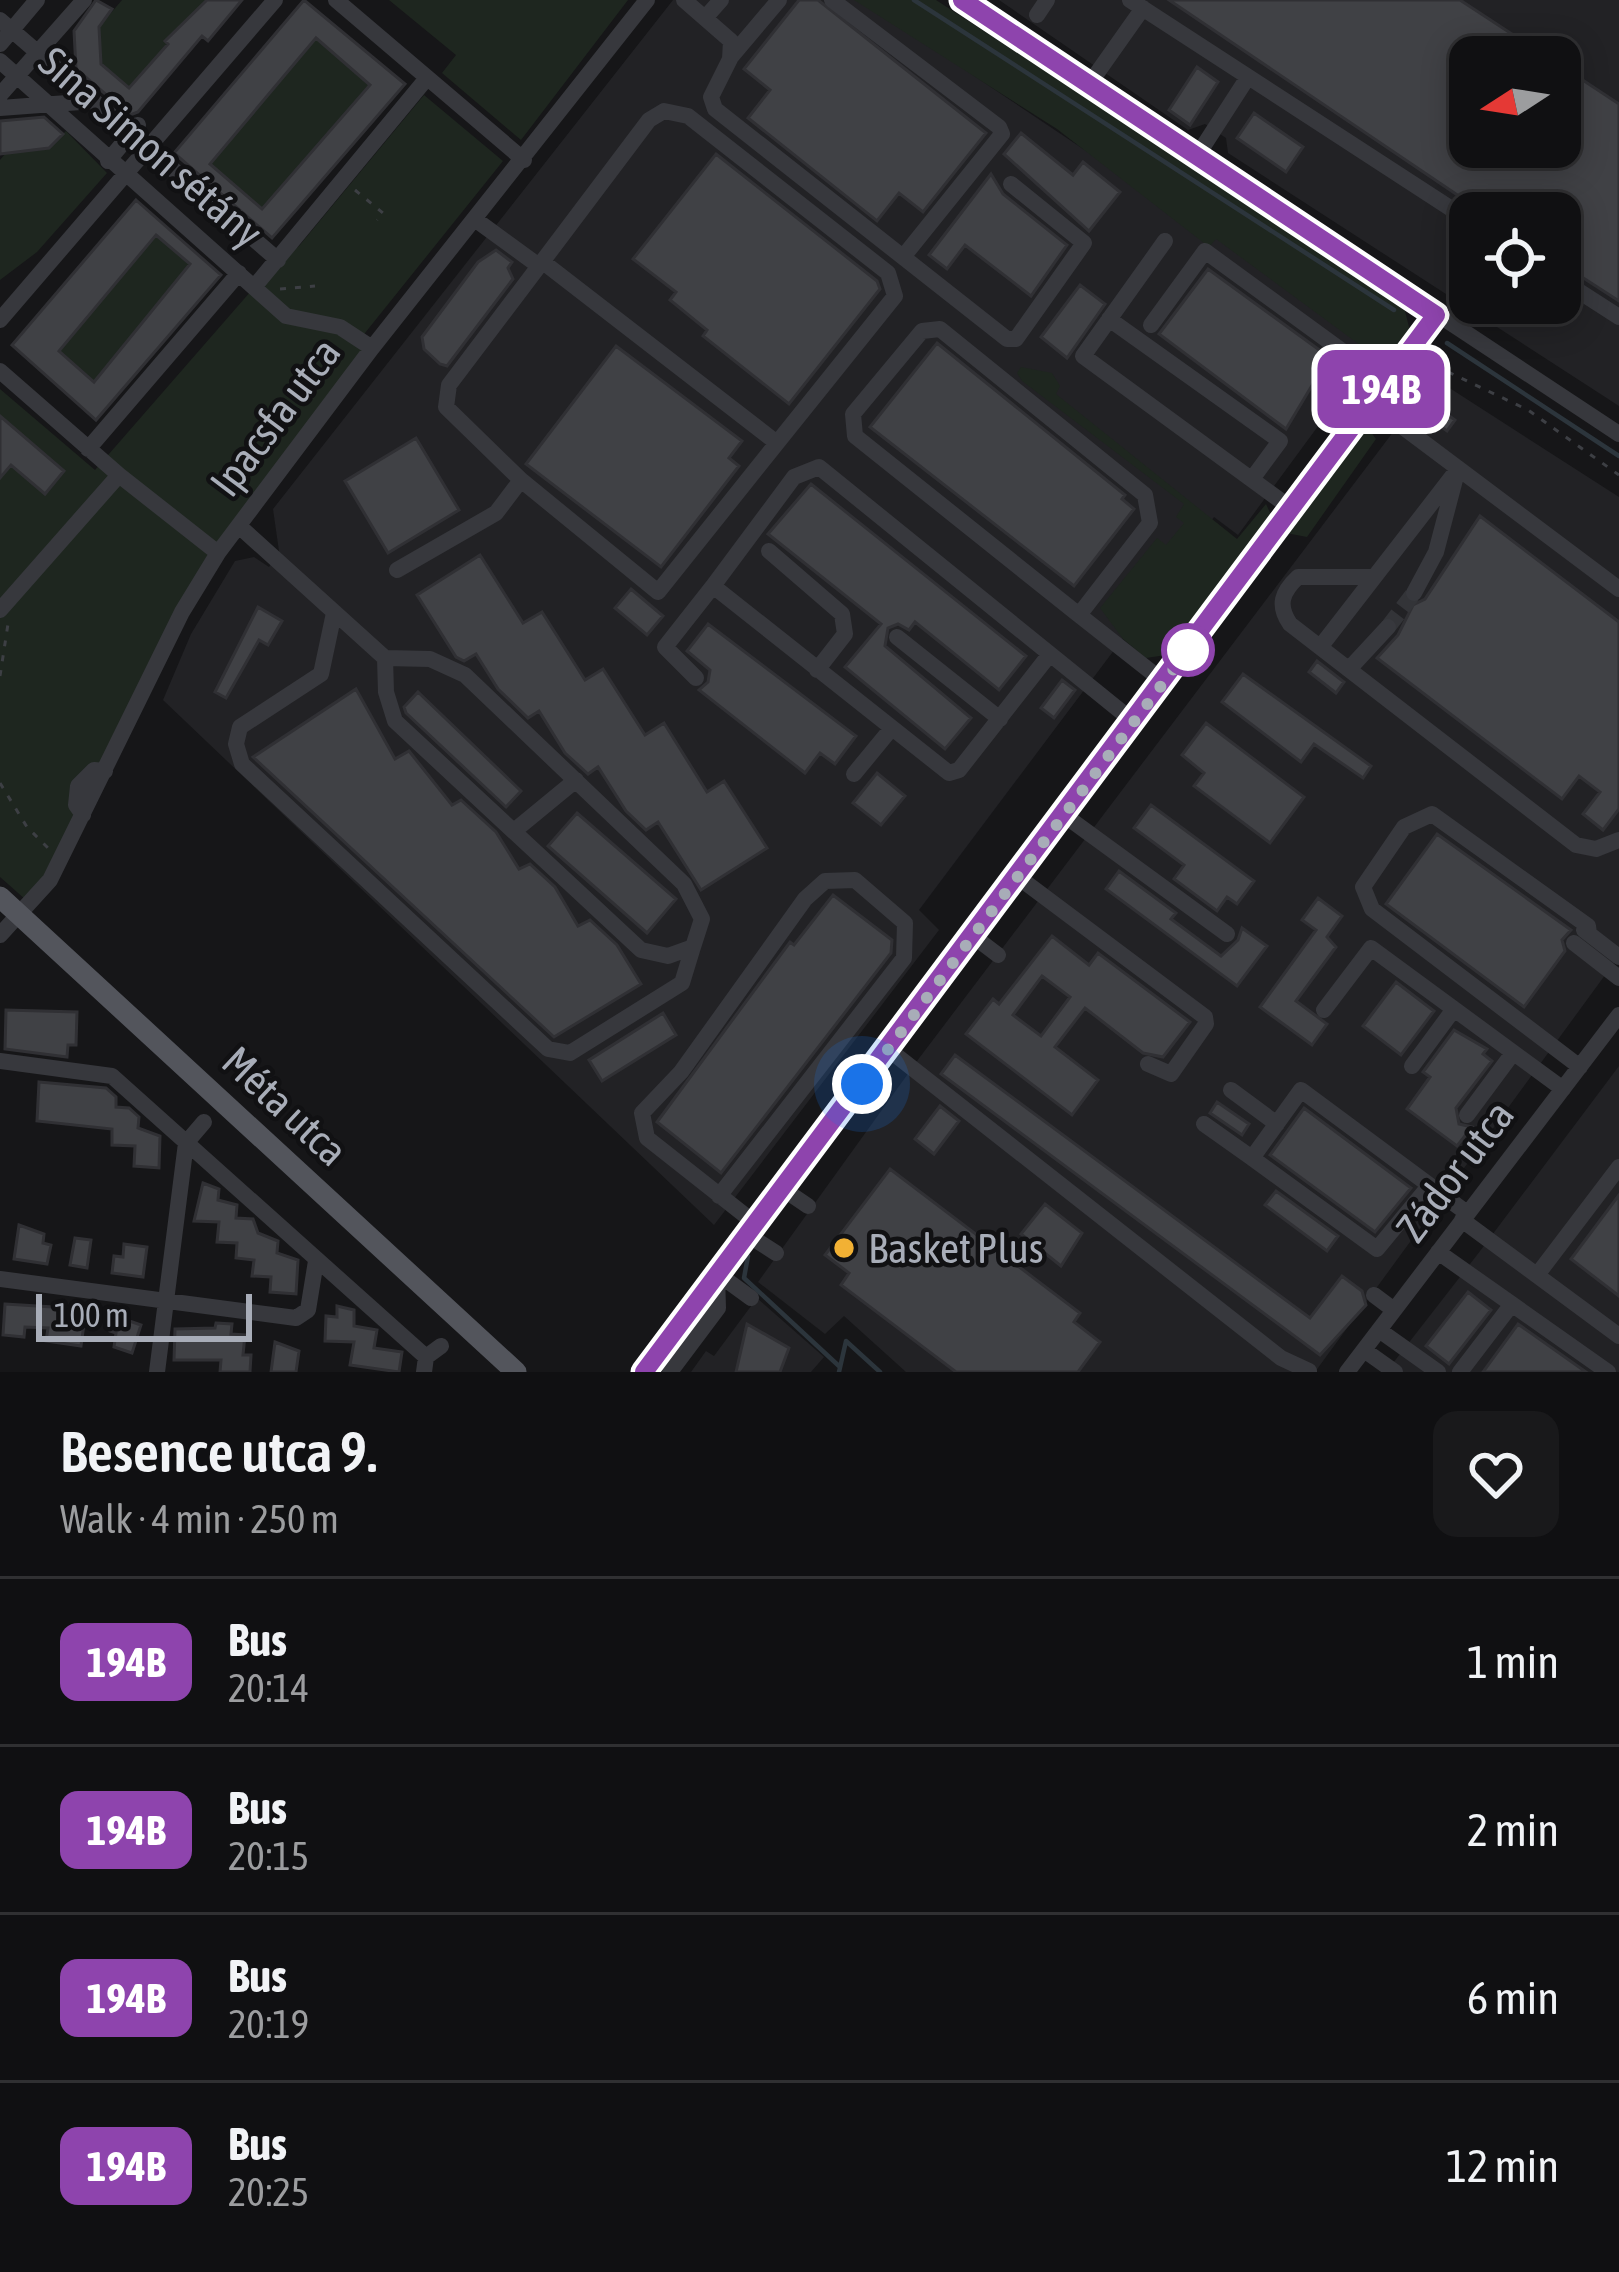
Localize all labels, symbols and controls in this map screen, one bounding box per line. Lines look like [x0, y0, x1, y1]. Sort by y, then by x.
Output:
north arrow [1449, 36, 1581, 168]
map controls [1449, 36, 1581, 324]
street label: Sina Simon sétány [30, 37, 272, 257]
button: locate [1449, 192, 1581, 324]
street label: Ipacsfa utca [200, 329, 350, 505]
line badge: 194B [1297, 350, 1465, 428]
text: 194B [1341, 365, 1421, 413]
unlabelled marker [1163, 625, 1213, 675]
street label: Méta utca [213, 1037, 357, 1175]
your location [832, 1054, 892, 1114]
street label: Zádor utca [1387, 1091, 1523, 1251]
place label: Basket Plus [868, 1224, 1044, 1272]
marker: Basket Plus [831, 1235, 857, 1261]
scale bar [36, 1288, 252, 1341]
text: 100 m [54, 1296, 129, 1334]
button: heart [1433, 1411, 1559, 1537]
text: Besence utca 9. [60, 1419, 377, 1484]
text: Walk · 4 min · 250 m [60, 1497, 339, 1541]
text: Bus [228, 1614, 287, 1666]
text: 1 min [1467, 1636, 1559, 1688]
text: 194B [86, 1638, 166, 1686]
text: 20:14 [228, 1666, 309, 1710]
text: Bus [228, 1782, 287, 1834]
text: 2 min [1467, 1804, 1559, 1856]
text: 194B [86, 1806, 166, 1854]
text: 20:15 [228, 1834, 309, 1878]
text: Bus [228, 1950, 287, 2002]
text: 6 min [1467, 1972, 1559, 2024]
text: 194B [86, 1974, 166, 2022]
text: 20:19 [228, 2002, 309, 2046]
text: Bus [228, 2118, 287, 2170]
text: 12 min [1446, 2140, 1559, 2192]
text: 194B [86, 2142, 166, 2190]
text: 20:25 [228, 2170, 309, 2214]

